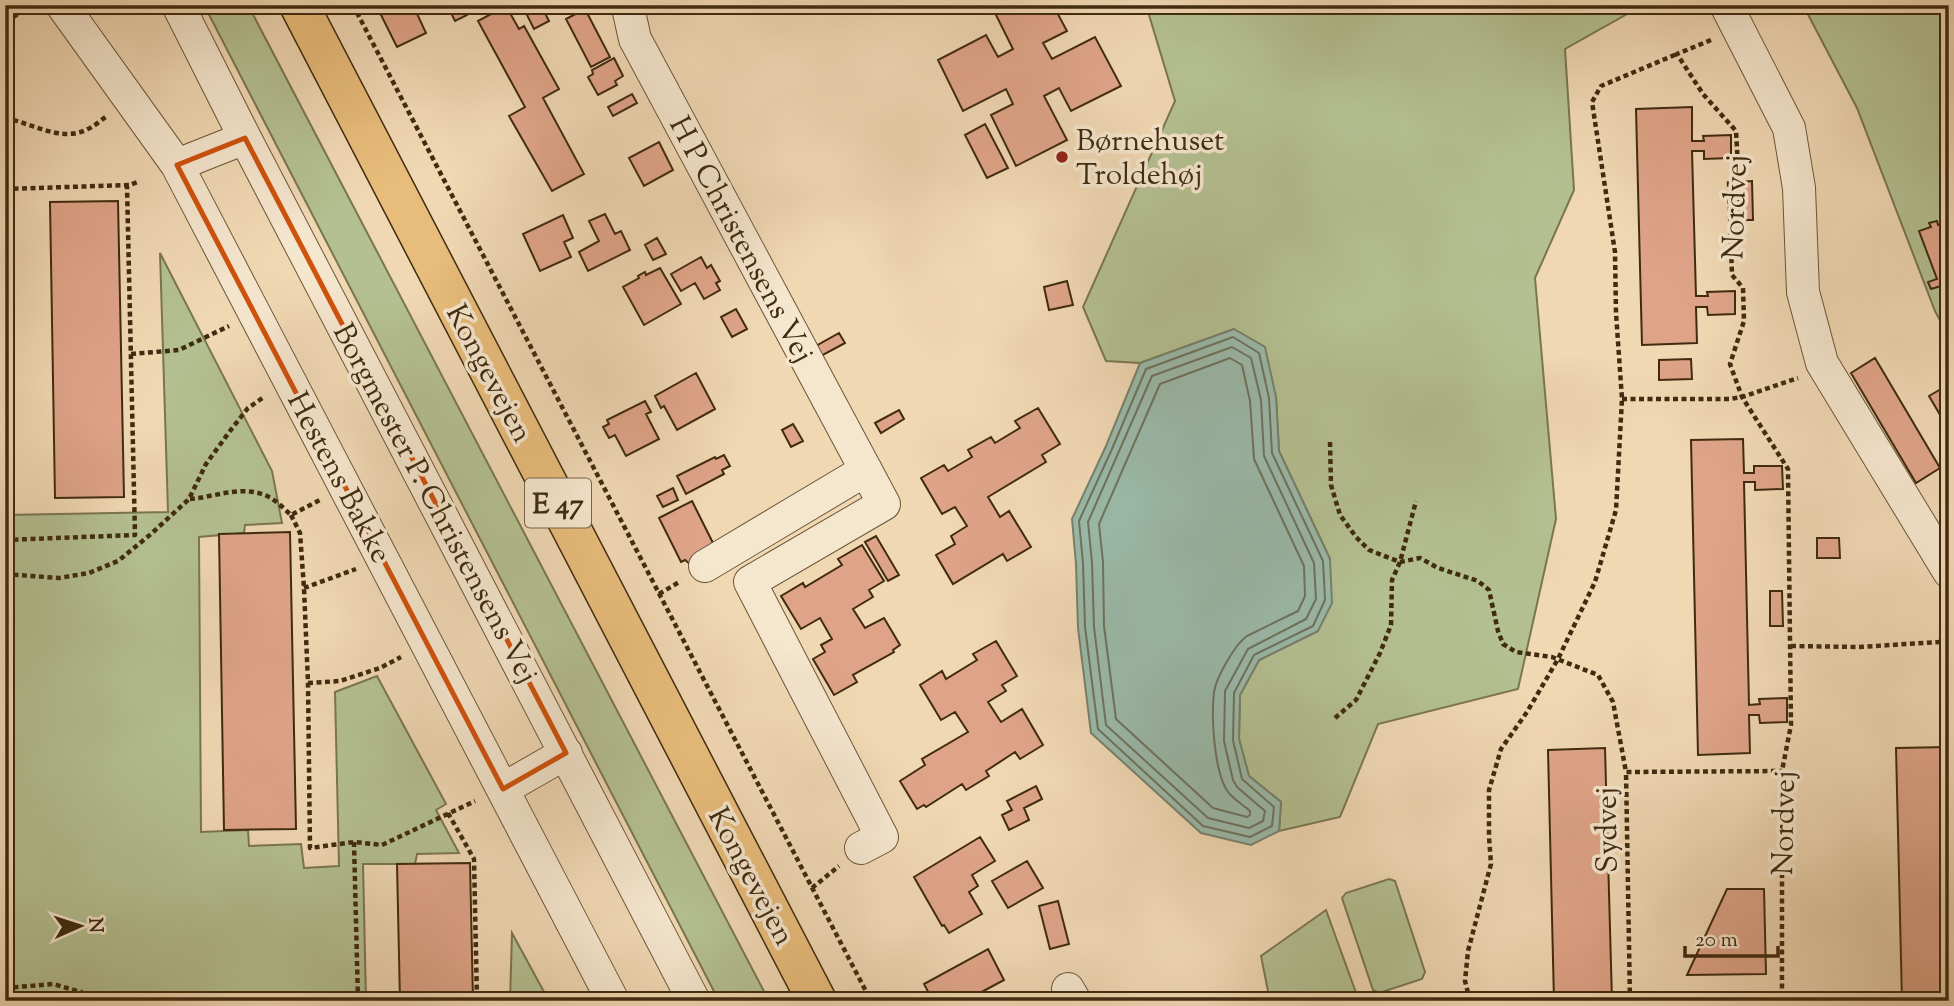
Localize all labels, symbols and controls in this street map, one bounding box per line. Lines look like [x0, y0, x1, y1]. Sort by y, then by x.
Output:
street label: H P Christensens Vej [657, 109, 823, 371]
place label: Børnehuset Troldehøj [1076, 121, 1224, 198]
marker: Børnehuset Troldehøj [1054, 149, 1070, 165]
street label: Nordvej [1713, 154, 1760, 260]
street label: Kongevejen [433, 297, 542, 451]
street label: Borgmester P. Christensens Vej [320, 316, 547, 692]
street label: Hestens Bakke [275, 385, 401, 571]
road number: E 47 [525, 478, 591, 528]
street label: Nordvej [1763, 770, 1808, 876]
street label: Sydvej [1586, 787, 1631, 873]
street label: Kongevejen [695, 800, 804, 954]
north arrow [46, 890, 116, 960]
scale bar [1685, 915, 1777, 959]
text: N [81, 917, 108, 934]
text: 20 m [1695, 926, 1738, 956]

